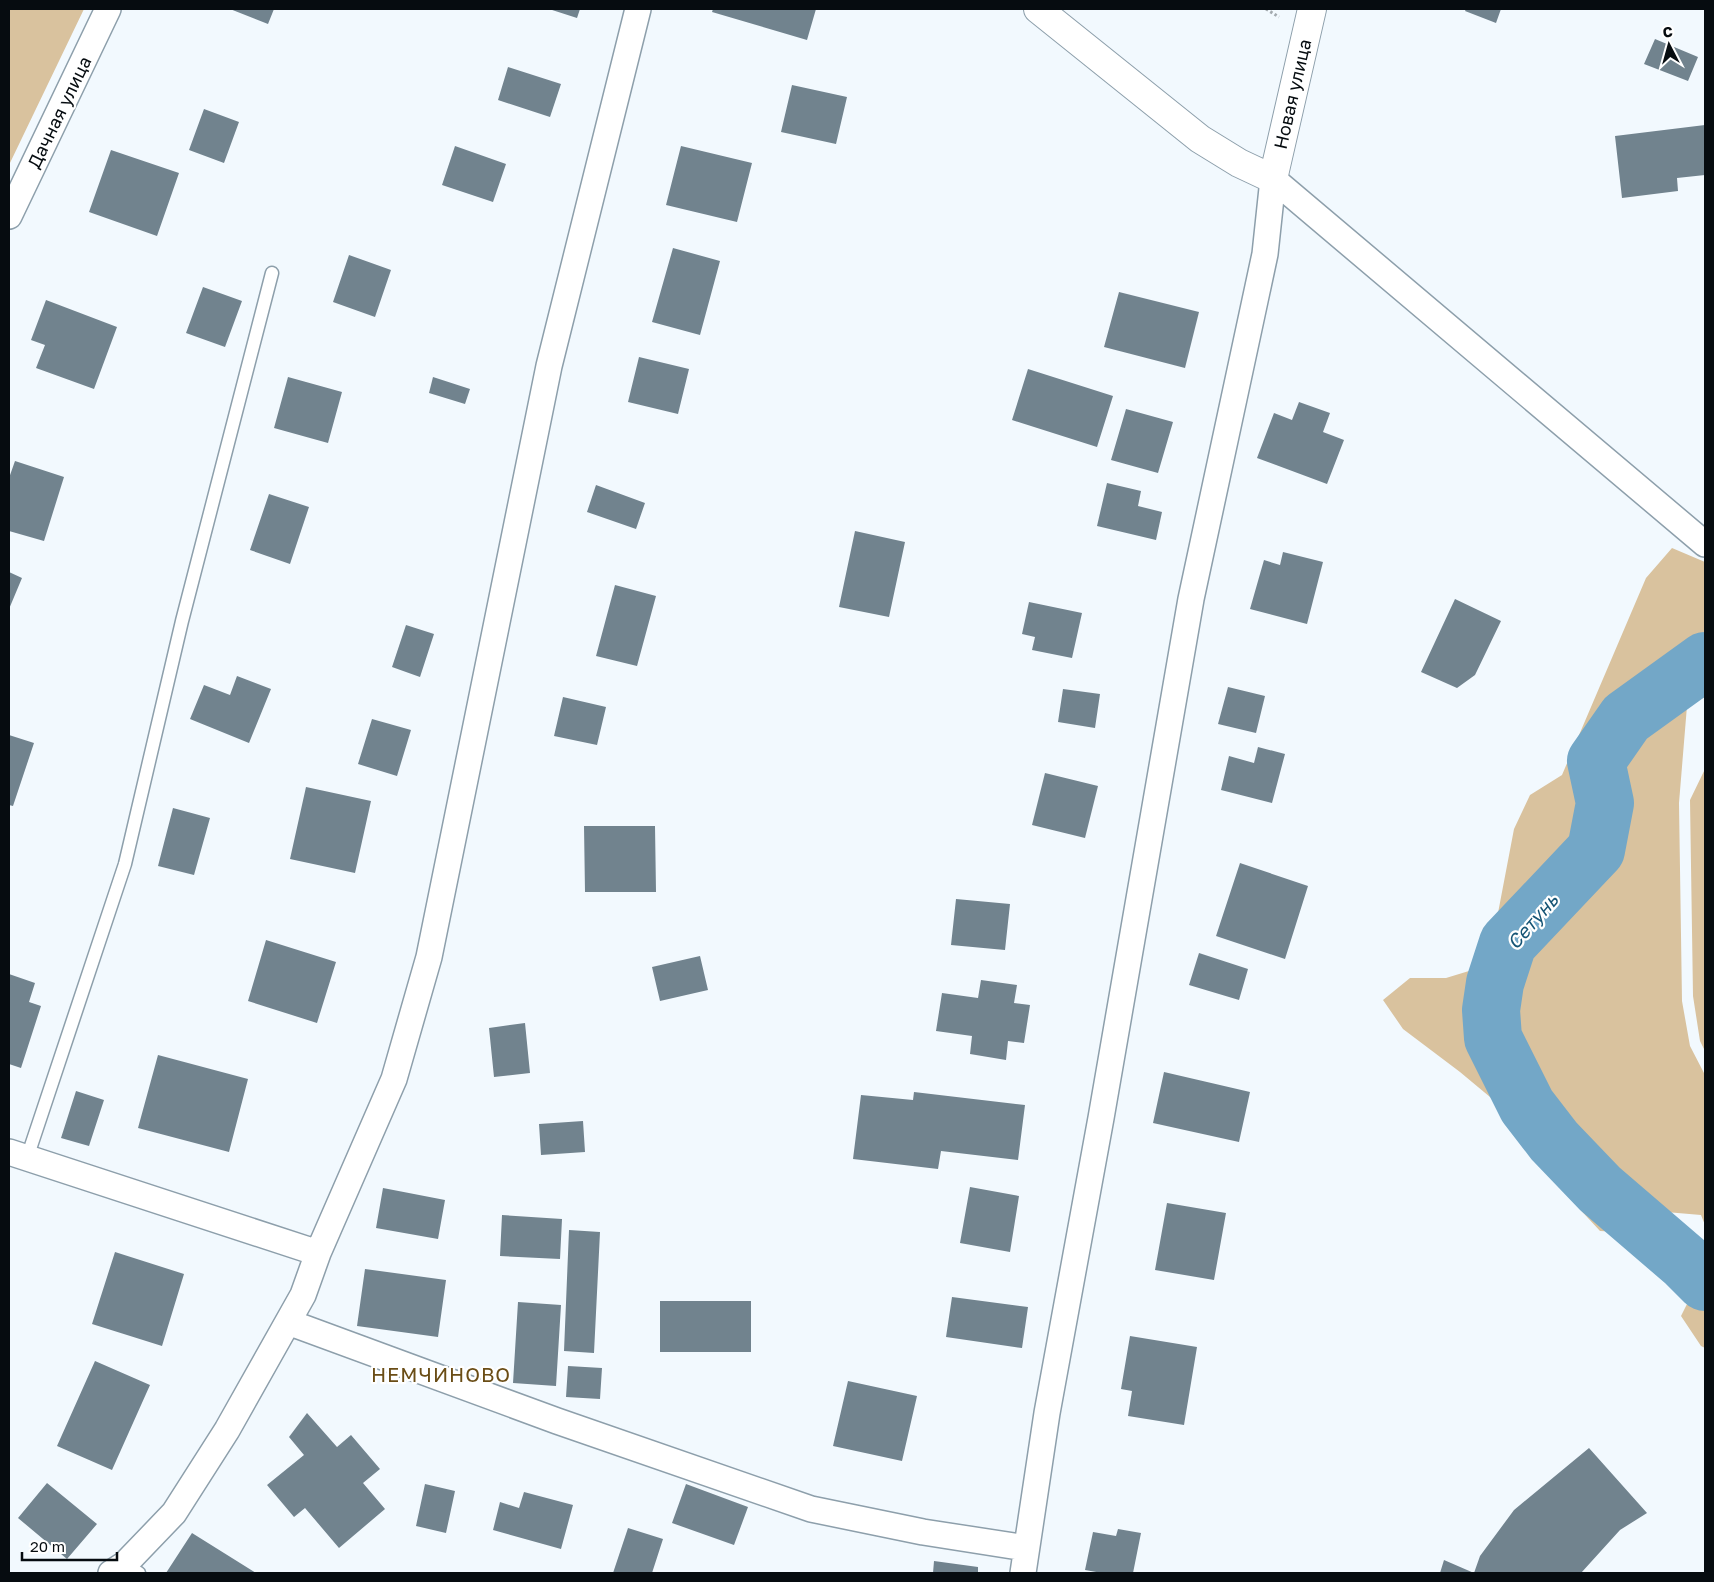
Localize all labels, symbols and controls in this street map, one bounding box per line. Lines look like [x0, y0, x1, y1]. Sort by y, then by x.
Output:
north arrow [1644, 20, 1694, 70]
text: С [1662, 23, 1673, 41]
street label: Новая улица [1269, 37, 1315, 151]
street label: Дачная улица [22, 52, 96, 172]
water label: Сетунь [1502, 888, 1563, 953]
district label: НЕМЧИНОВО [371, 1362, 511, 1386]
scale bar [22, 1530, 118, 1562]
text: 20 m [30, 1537, 65, 1555]

